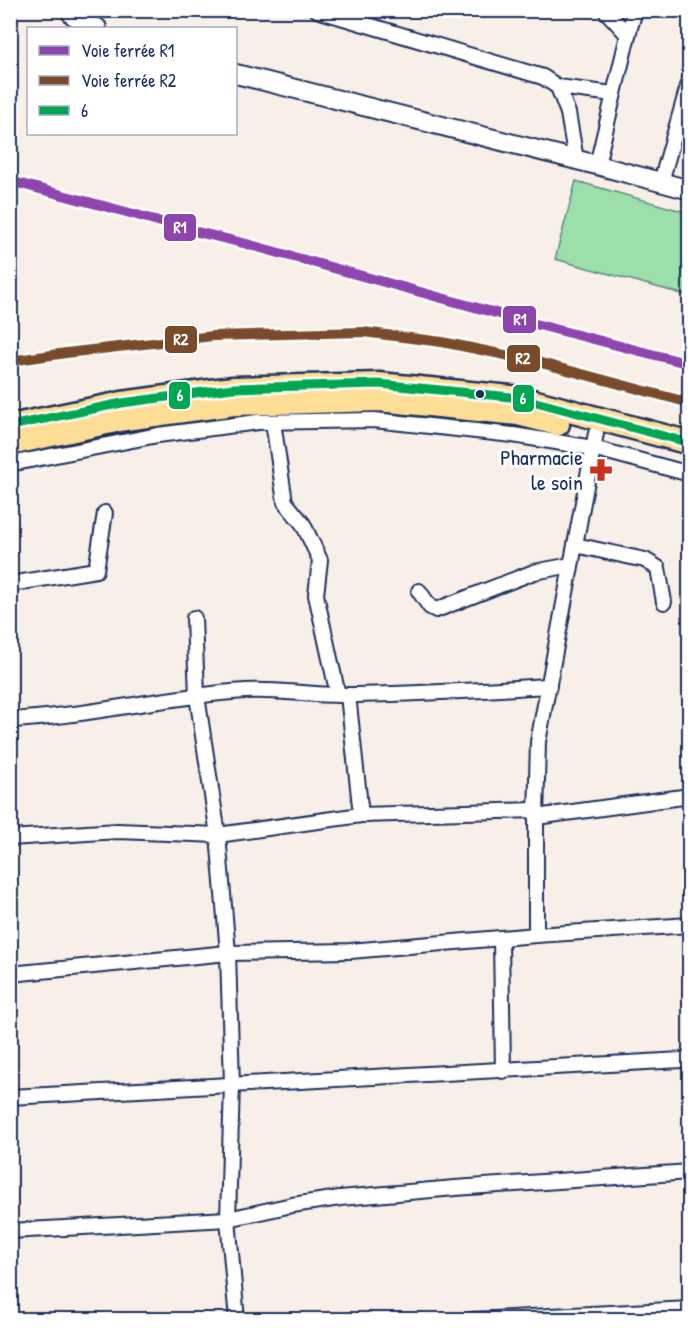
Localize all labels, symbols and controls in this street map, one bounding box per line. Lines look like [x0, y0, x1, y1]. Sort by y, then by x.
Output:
legend [27, 27, 237, 135]
text: Voie ferrée R1 [81, 38, 174, 63]
text: Voie ferrée R2 [81, 68, 177, 93]
text: 6 [81, 98, 88, 123]
line badge: R1 [163, 213, 197, 242]
text: R1 [173, 216, 187, 238]
line badge: R1 [502, 305, 537, 334]
text: R1 [513, 308, 527, 330]
line badge: R2 [164, 325, 198, 354]
text: R2 [174, 328, 189, 350]
line badge: R2 [506, 344, 541, 373]
text: R2 [516, 347, 531, 369]
line badge: 6 [168, 381, 191, 410]
text: 6 [177, 384, 184, 406]
line badge: 6 [512, 384, 535, 413]
text: 6 [520, 387, 527, 409]
unlabelled marker [474, 388, 486, 400]
place label: Pharmacie le soin [500, 442, 583, 497]
pharmacy icon: Pharmacie le soin [588, 457, 614, 483]

